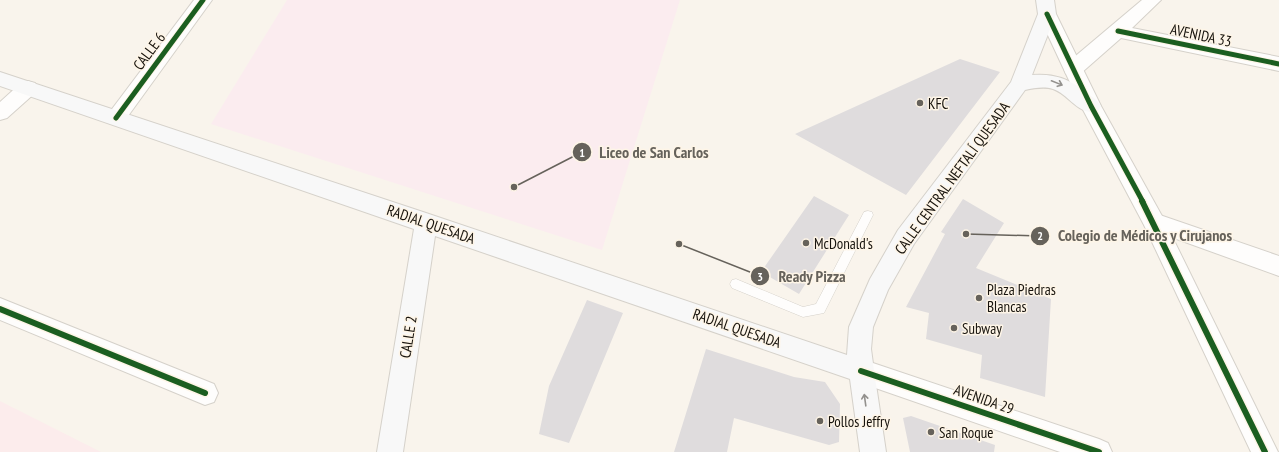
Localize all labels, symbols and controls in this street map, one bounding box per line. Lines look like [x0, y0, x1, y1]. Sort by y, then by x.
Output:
street label: AVENIDA 33 [1169, 19, 1233, 51]
street label: CALLE 6 [129, 28, 169, 74]
one-way arrow [1051, 80, 1063, 87]
place label: KFC [928, 94, 949, 113]
street label: CALLE CENTRAL NEFTALÍ QUESADA [890, 97, 1014, 258]
marker: KFC [915, 98, 925, 108]
callout: Liceo de San Carlos [572, 138, 717, 166]
text: Liceo de San Carlos [599, 142, 709, 162]
text: 1 [579, 145, 585, 160]
street label: RADIAL QUESADA [384, 200, 478, 248]
callout: Colegio de Médicos y Cirujanos [1030, 222, 1241, 250]
text: Colegio de Médicos y Cirujanos [1058, 225, 1232, 245]
text: 2 [1037, 228, 1043, 243]
place label: McDonald's [814, 234, 873, 253]
marker: McDonald's [801, 238, 811, 248]
callout: Ready Pizza [750, 262, 854, 290]
text: Ready Pizza [778, 266, 846, 286]
text: 3 [757, 269, 763, 284]
place label: Plaza Piedras Blancas [987, 280, 1056, 316]
marker: Plaza Piedras Blancas [974, 293, 984, 303]
street label: RADIAL QUESADA [690, 304, 784, 352]
street label: CALLE 2 [395, 315, 421, 359]
place label: Subway [962, 319, 1002, 338]
marker: Subway [949, 323, 959, 333]
street label: AVENIDA 29 [951, 380, 1017, 418]
one-way arrow [861, 394, 869, 407]
place label: Pollos Jeffry [828, 412, 890, 431]
marker: Pollos Jeffry [815, 416, 825, 426]
place label: San Roque [939, 423, 993, 442]
marker: San Roque [926, 427, 936, 437]

